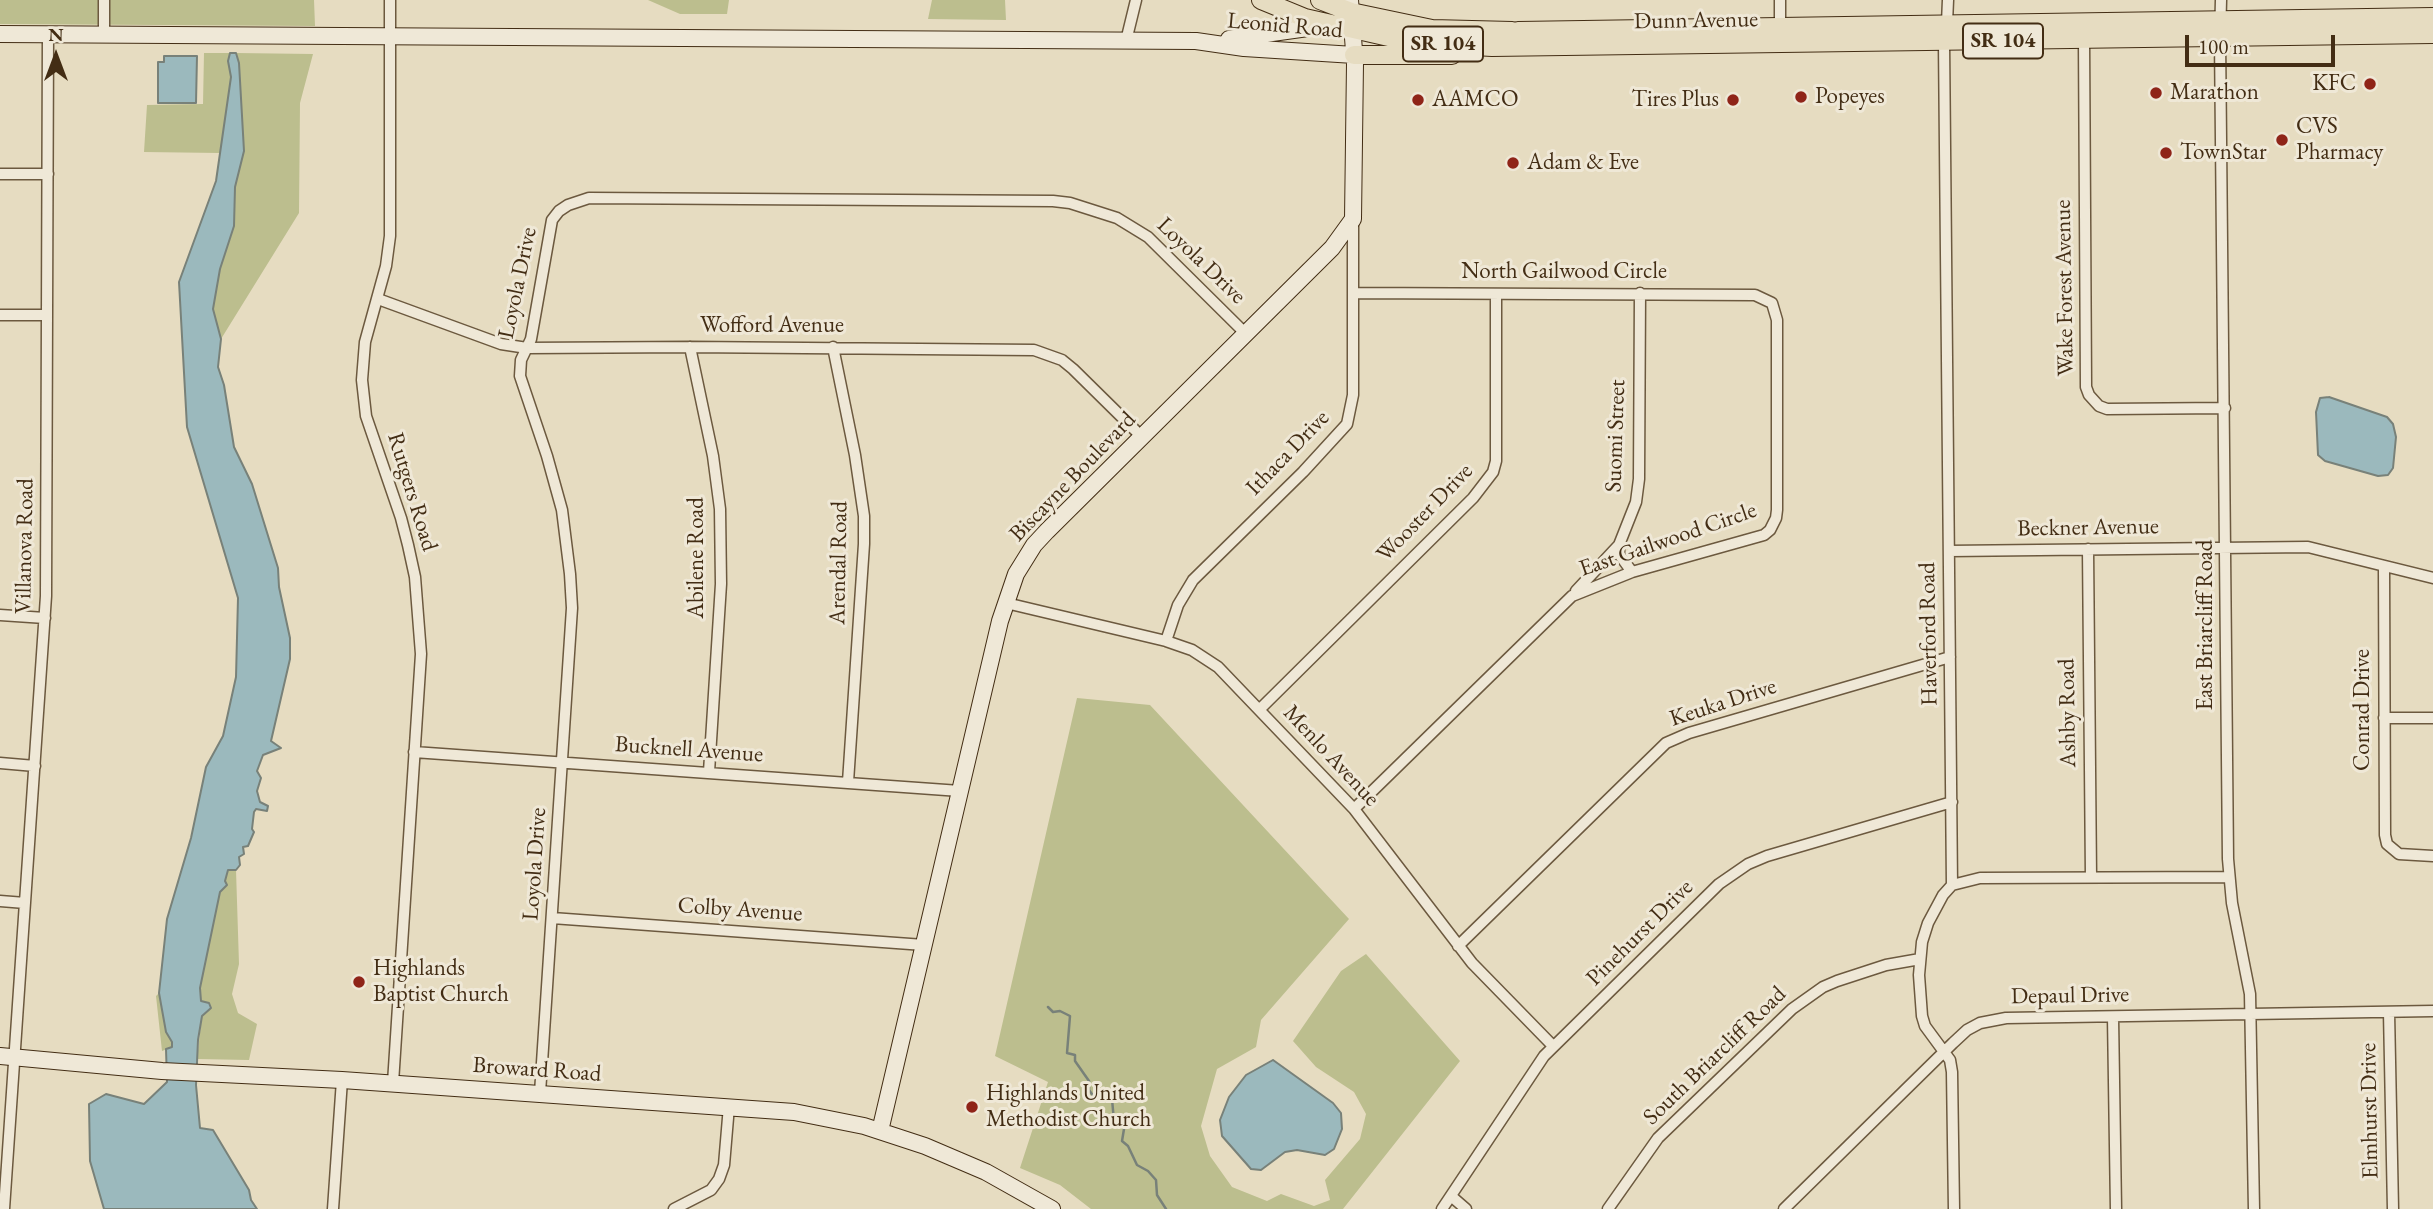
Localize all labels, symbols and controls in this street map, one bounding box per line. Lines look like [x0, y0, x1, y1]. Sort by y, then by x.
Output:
street label: Dunn Avenue [1634, 6, 1758, 36]
street label: Leonid Road [1226, 7, 1344, 45]
north arrow [21, 21, 91, 91]
scale bar [2188, 21, 2338, 65]
text: N [48, 22, 64, 47]
road number: SR 104 [1963, 23, 2043, 58]
road number: SR 104 [1403, 26, 1483, 61]
text: 100 m [2198, 33, 2249, 60]
place label: KFC [2312, 70, 2356, 98]
marker: KFC [2362, 76, 2378, 92]
place label: Marathon [2170, 79, 2259, 107]
place label: Popeyes [1815, 83, 1885, 111]
marker: Marathon [2148, 85, 2164, 101]
place label: AAMCO [1432, 86, 1518, 114]
place label: Tires Plus [1632, 86, 1719, 114]
marker: Popeyes [1793, 89, 1809, 105]
marker: AAMCO [1410, 92, 1426, 108]
marker: Tires Plus [1725, 92, 1741, 108]
place label: CVS Pharmacy [2296, 113, 2383, 167]
marker: CVS Pharmacy [2274, 132, 2290, 148]
place label: TownStar [2180, 139, 2267, 167]
marker: TownStar [2158, 145, 2174, 161]
place label: Adam & Eve [1527, 149, 1639, 177]
marker: Adam & Eve [1505, 155, 1521, 171]
street label: Wake Forest Avenue [2050, 199, 2080, 377]
street label: Loyola Drive [1151, 212, 1251, 310]
street label: Loyola Drive [493, 225, 543, 341]
street label: North Gailwood Circle [1461, 258, 1667, 286]
street label: Wofford Avenue [700, 312, 844, 340]
street label: Suomi Street [1600, 379, 1632, 493]
street label: Ithaca Drive [1241, 405, 1335, 501]
street label: Biscayne Boulevard [1004, 406, 1142, 548]
street label: Rutgers Road [381, 429, 443, 555]
street label: Wooster Drive [1371, 458, 1479, 568]
street label: Villanova Road [10, 478, 40, 614]
street label: Abilene Road [683, 497, 711, 619]
street label: East Gailwood Circle [1576, 497, 1760, 583]
street label: Arendal Road [824, 501, 854, 625]
street label: Beckner Avenue [2017, 513, 2159, 543]
street label: East Briarcliff Road [2192, 540, 2220, 710]
street label: Haverford Road [1914, 562, 1944, 706]
street label: Conrad Drive [2349, 649, 2377, 771]
street label: Ashby Road [2053, 658, 2083, 768]
street label: Keuka Drive [1666, 673, 1780, 733]
street label: Menlo Avenue [1277, 699, 1385, 813]
street label: Bucknell Avenue [614, 731, 764, 769]
street label: Loyola Drive [517, 807, 553, 921]
street label: Pinehurst Drive [1581, 874, 1699, 992]
street label: Colby Avenue [677, 892, 803, 928]
place label: Highlands Baptist Church [373, 955, 509, 1009]
marker: Highlands Baptist Church [351, 974, 367, 990]
street label: South Briarcliff Road [1638, 981, 1792, 1131]
street label: Depaul Drive [2011, 981, 2129, 1011]
street label: Elmhurst Drive [2355, 1043, 2385, 1179]
street label: Broward Road [472, 1052, 602, 1088]
place label: Highlands United Methodist Church [986, 1080, 1151, 1134]
marker: Highlands United Methodist Church [964, 1099, 980, 1115]

